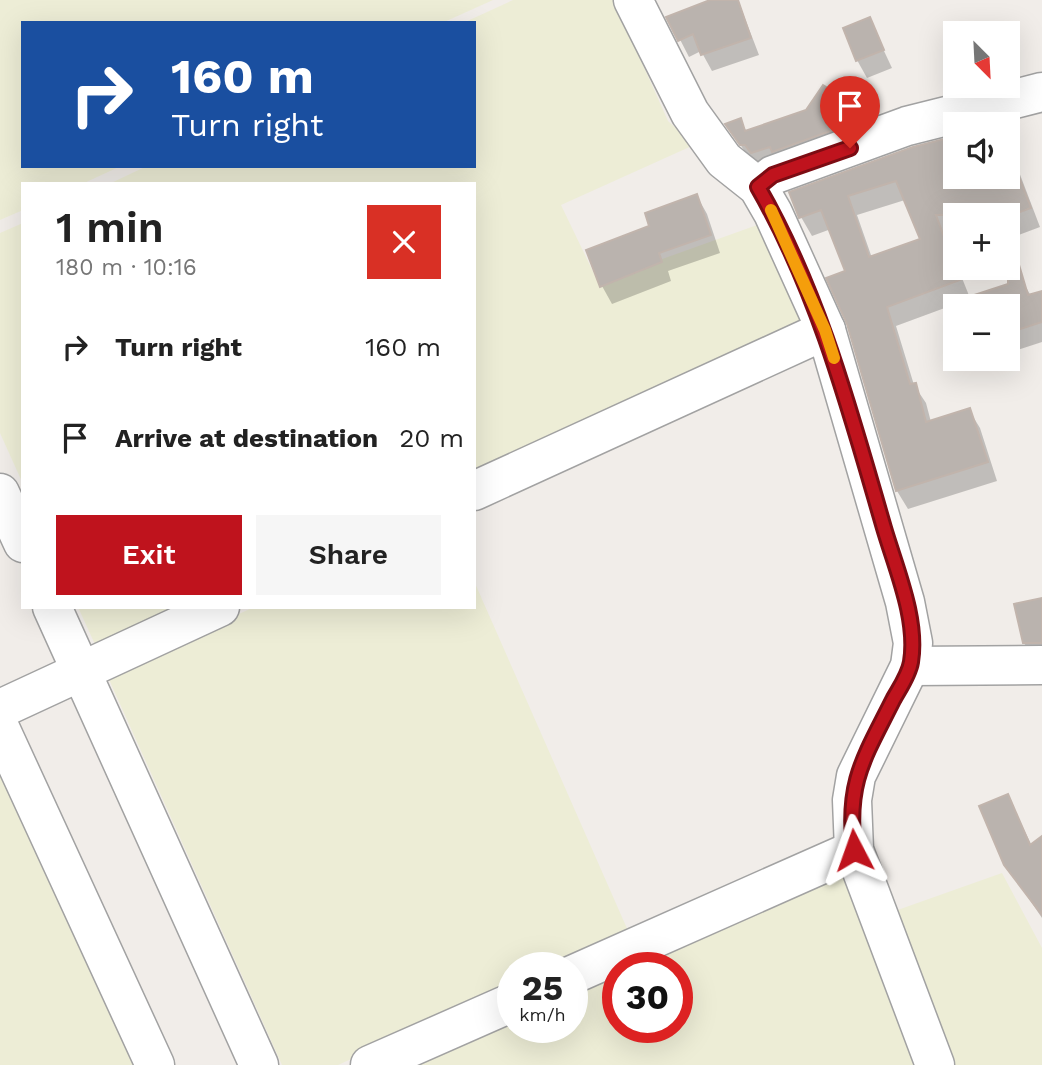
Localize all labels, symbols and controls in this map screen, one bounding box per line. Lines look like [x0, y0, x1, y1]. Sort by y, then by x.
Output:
north arrow [943, 21, 1020, 98]
map controls [943, 21, 1020, 371]
text: 160 m [171, 47, 314, 105]
icon: right [56, 49, 147, 140]
pin [820, 76, 880, 148]
icon: arrive [831, 87, 869, 125]
text: Turn right [171, 106, 323, 144]
button: sound [943, 112, 1020, 189]
text: 1 min [56, 203, 164, 252]
button: + [943, 203, 1020, 280]
button: close [367, 205, 441, 279]
text: 180 m · 10:16 [56, 254, 197, 281]
button: − [943, 294, 1020, 371]
icon: right [56, 328, 94, 366]
text: Turn right [115, 332, 242, 362]
text: 160 m [365, 332, 441, 362]
icon: arrive [56, 419, 94, 457]
text: Arrive at destination [115, 423, 378, 453]
text: 20 m [399, 423, 464, 453]
button: Exit [56, 515, 242, 595]
button: Share [256, 515, 441, 595]
position arrow [817, 813, 891, 887]
speed limit sign: 30 [602, 952, 693, 1043]
text: 25 [522, 967, 563, 1009]
text: km/h [519, 1004, 566, 1025]

